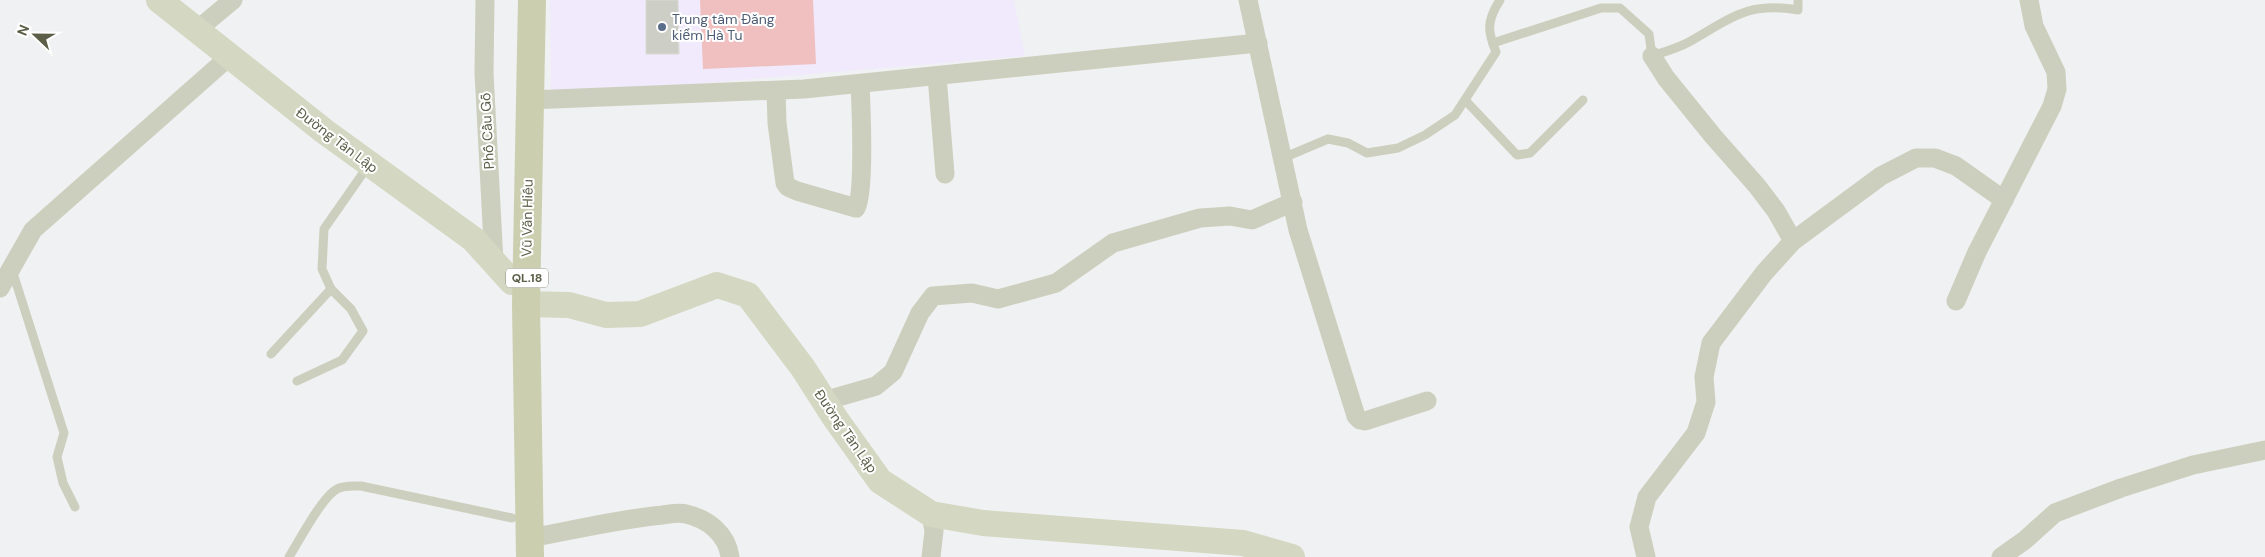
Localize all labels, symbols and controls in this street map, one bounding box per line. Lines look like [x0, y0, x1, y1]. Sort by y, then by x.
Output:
north arrow [10, 10, 60, 60]
place label: Trung tâm Đăng kiểm Hà Tu [672, 10, 775, 44]
marker: Trung tâm Đăng kiểm Hà Tu [656, 21, 668, 33]
text: N [13, 22, 33, 38]
street label: Phố Cầu Gỗ [476, 92, 498, 170]
street label: Đường Tân Lập [292, 103, 382, 177]
street label: Vũ Văn Hiếu [517, 179, 537, 257]
road number: QL.18 [506, 268, 548, 288]
street label: Đường Tân Lập [810, 386, 882, 477]

